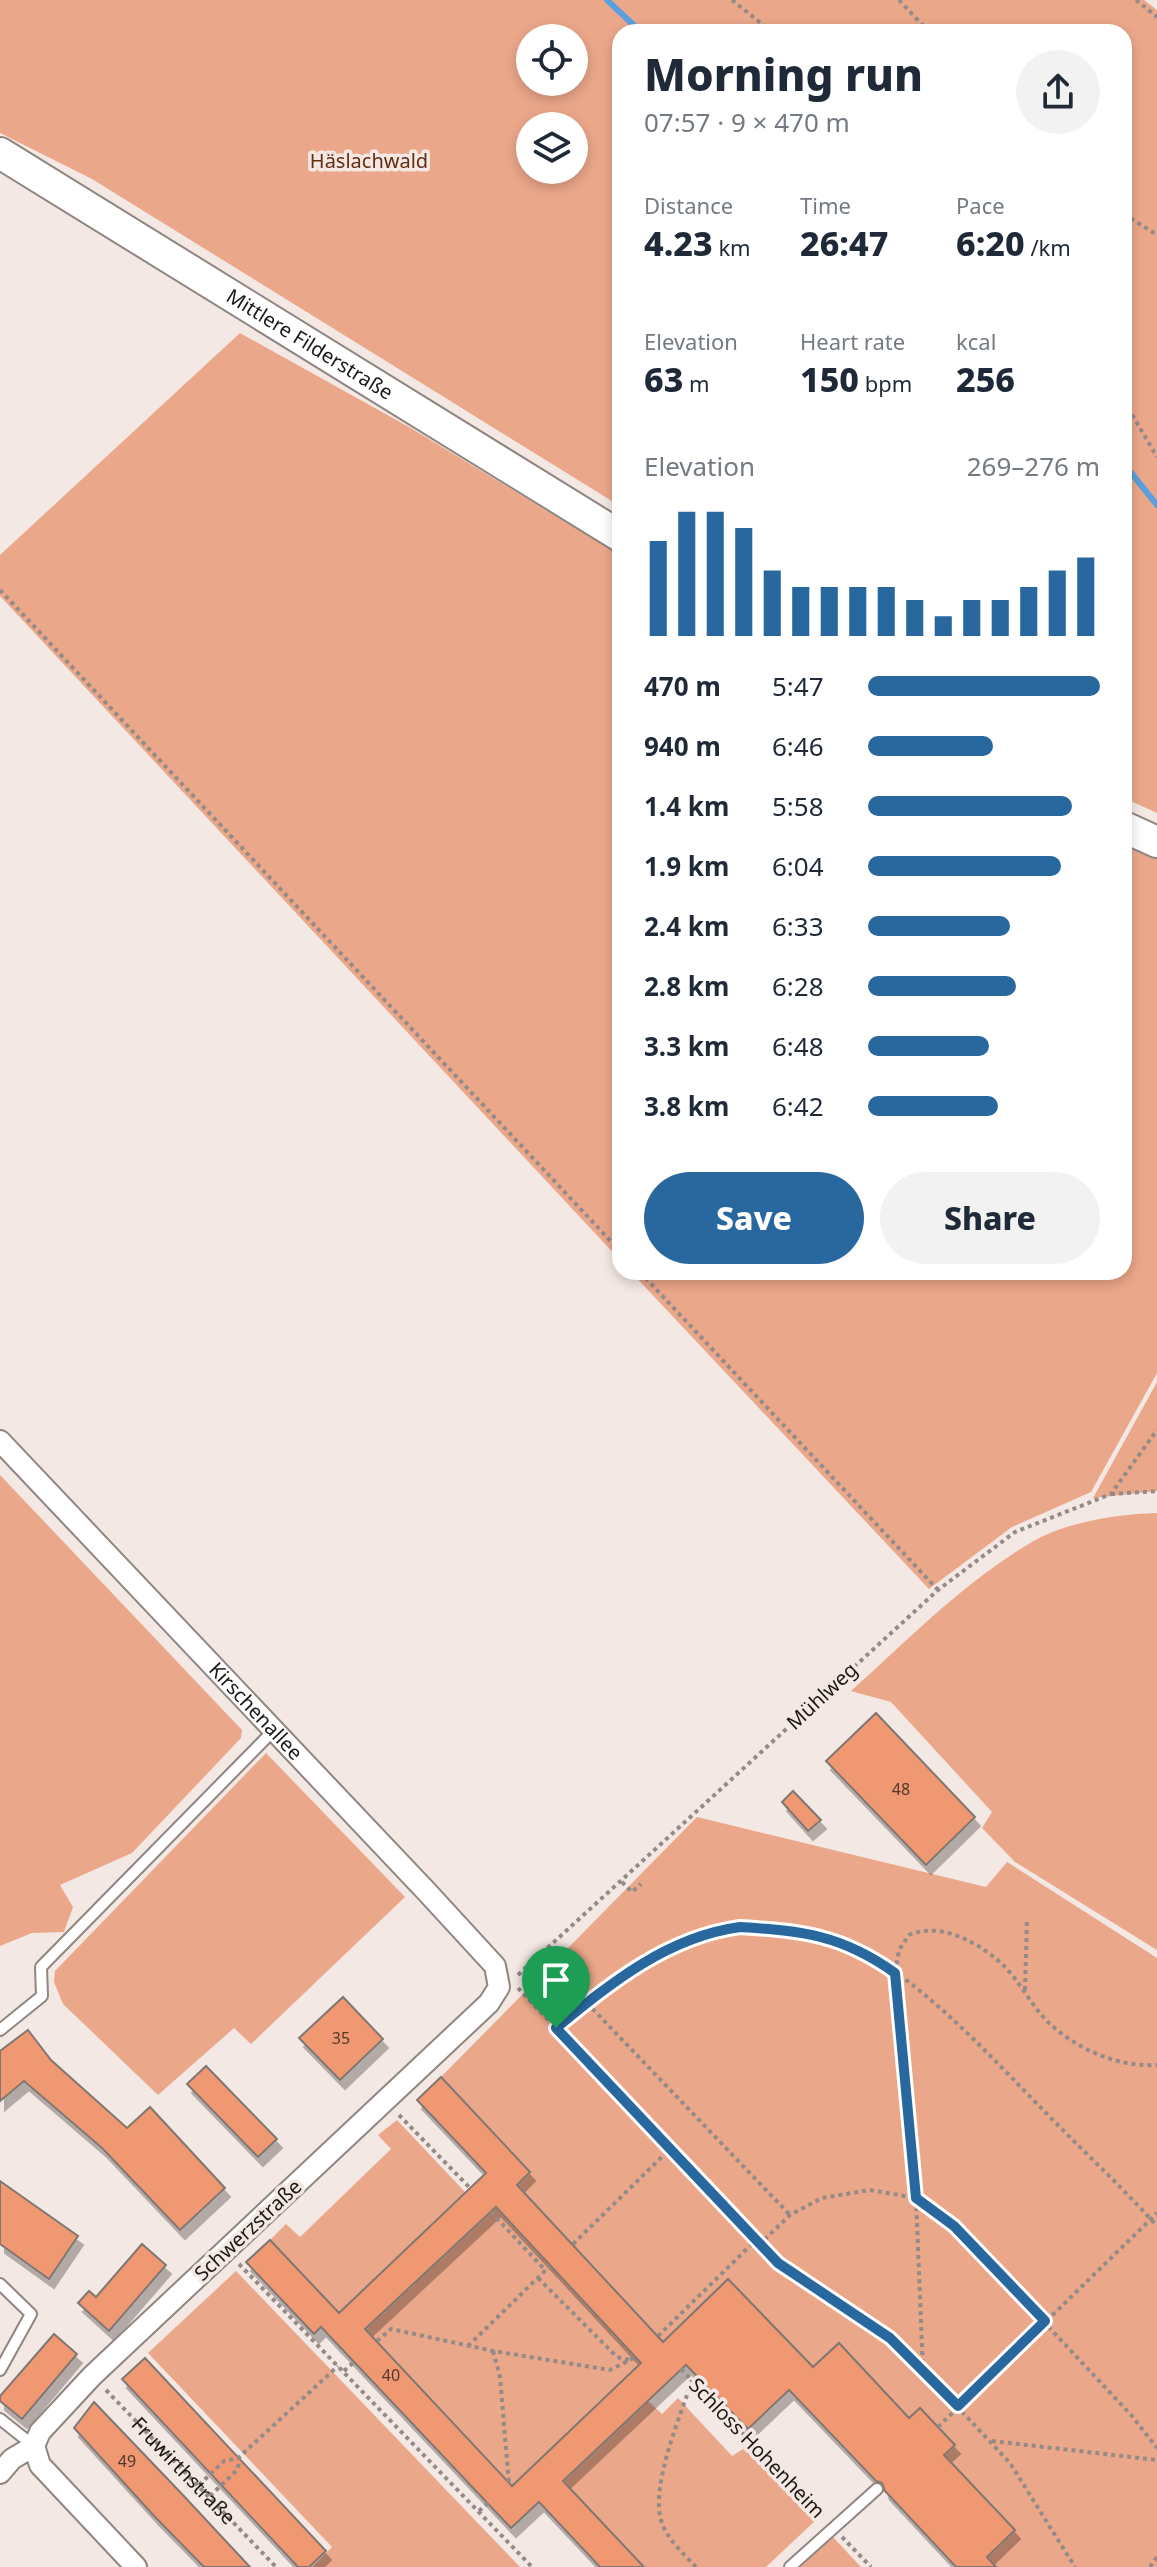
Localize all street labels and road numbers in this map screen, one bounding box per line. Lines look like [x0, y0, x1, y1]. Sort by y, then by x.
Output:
street label: Mittlere Filderstraße [222, 282, 398, 406]
street label: Kirschenallee [203, 1656, 309, 1766]
street label: Mühlweg [781, 1656, 863, 1735]
street label: Schwerzstraße [188, 2173, 307, 2286]
street label: Schloss Hohenheim [683, 2372, 831, 2524]
street label: Fruwirthstraße [126, 2411, 242, 2530]

